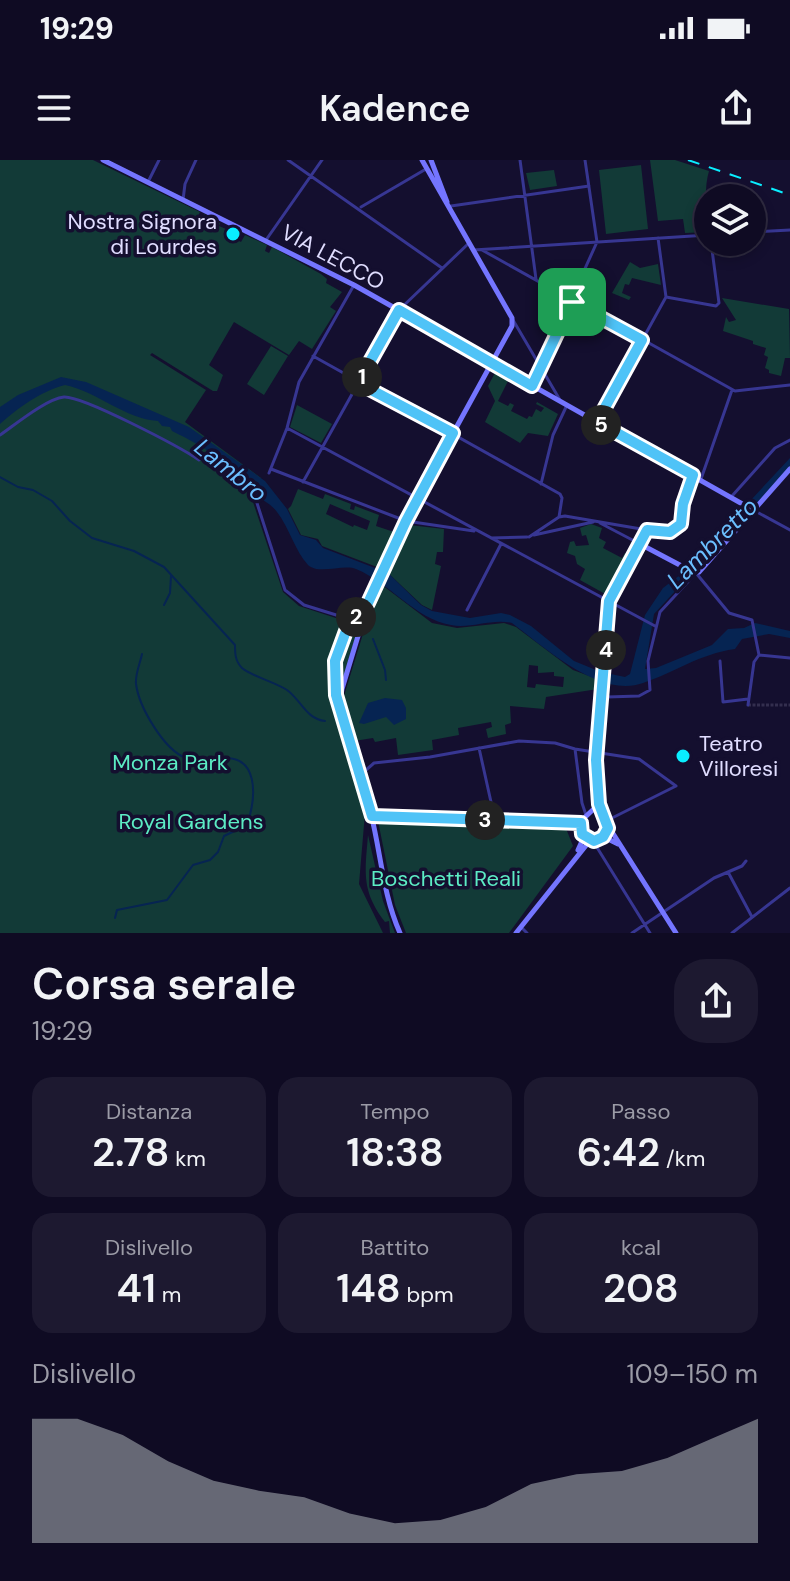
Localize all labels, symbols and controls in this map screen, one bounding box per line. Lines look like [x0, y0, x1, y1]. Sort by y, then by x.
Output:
text: 19:29 [40, 9, 114, 48]
text: Kadence [319, 85, 471, 132]
icon: menu [32, 86, 76, 130]
icon: share [714, 86, 758, 130]
map controls [694, 184, 766, 256]
button: layers [694, 184, 766, 256]
place label: Nostra Signora di Lourdes [68, 207, 217, 261]
street label: VIA LECCO [276, 218, 390, 296]
marker: Nostra Signora di Lourdes [224, 225, 242, 243]
pin [538, 268, 606, 336]
icon: arrive [550, 280, 594, 324]
pin: 1 [342, 357, 382, 397]
text: 1 [358, 362, 366, 391]
pin: 5 [581, 405, 621, 445]
text: 5 [594, 410, 608, 439]
water label: Lambro [188, 431, 274, 509]
water label: Lambretto [660, 491, 764, 595]
pin: 2 [336, 597, 376, 637]
text: 2 [350, 602, 362, 631]
pin: 4 [586, 630, 626, 670]
text: 4 [599, 635, 613, 664]
place label: Teatro Villoresi [699, 729, 778, 783]
marker: Teatro Villoresi [674, 747, 692, 765]
park label: Monza Park [112, 748, 228, 777]
pin: 3 [465, 800, 505, 840]
text: 3 [478, 805, 492, 834]
park label: Royal Gardens [118, 807, 264, 836]
park label: Boschetti Reali [371, 864, 521, 893]
text: Corsa serale [32, 955, 296, 1013]
button: share [674, 959, 758, 1043]
text: 19:29 [32, 1014, 93, 1048]
text: Distanza [106, 1097, 192, 1126]
text: Tempo [360, 1097, 430, 1126]
text: Passo [611, 1097, 671, 1126]
text: 2.78 [92, 1126, 169, 1178]
text: 18:38 [346, 1126, 444, 1178]
text: 6:42 [577, 1126, 660, 1178]
text: km [169, 1144, 206, 1173]
text: /km [660, 1144, 705, 1173]
text: Dislivello [105, 1233, 193, 1262]
text: Battito [361, 1233, 429, 1262]
text: kcal [621, 1233, 661, 1262]
text: 41 [117, 1262, 156, 1314]
text: 148 [336, 1262, 401, 1314]
text: 208 [603, 1262, 679, 1314]
text: m [156, 1280, 181, 1309]
text: bpm [401, 1280, 454, 1309]
text: Dislivello [32, 1357, 136, 1391]
text: 109–150 m [627, 1357, 758, 1391]

